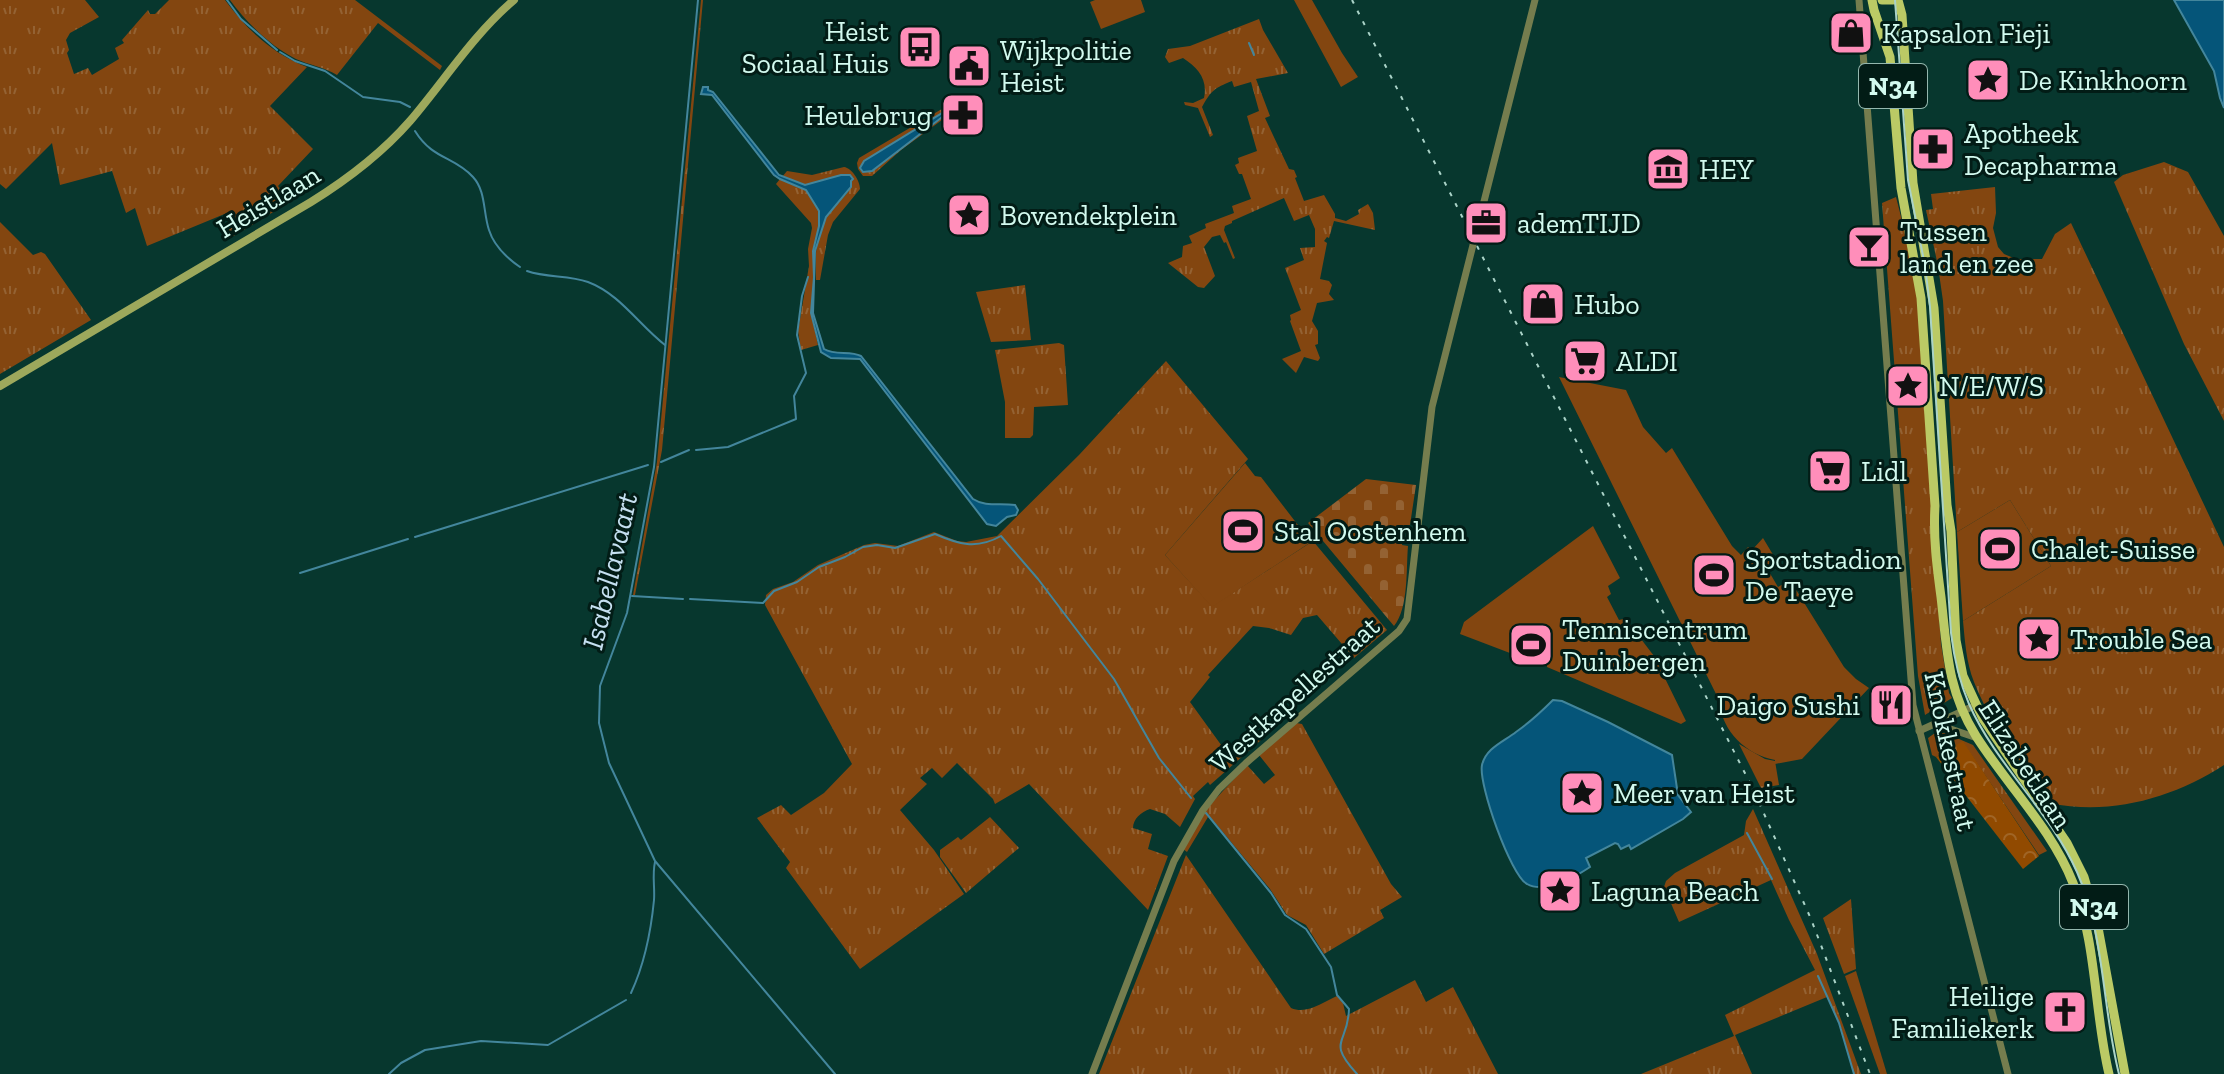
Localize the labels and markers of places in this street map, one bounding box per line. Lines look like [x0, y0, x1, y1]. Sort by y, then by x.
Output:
shop icon: Kapsalon Fieji [1827, 9, 1875, 57]
place label: Heist Sociaal Huis [742, 15, 890, 80]
place label: Kapsalon Fieji [1882, 17, 2051, 50]
bus stop icon: Heist Sociaal Huis [896, 23, 944, 71]
place label: Wijkpolitie Heist [1000, 34, 1132, 99]
public building icon: Wijkpolitie Heist [945, 42, 993, 90]
place icon: De Kinkhoorn [1964, 56, 2012, 104]
place label: De Kinkhoorn [2019, 64, 2187, 97]
pharmacy icon: Heulebrug [939, 91, 987, 139]
place label: Heulebrug [804, 99, 932, 132]
place label: Apotheek Decapharma [1964, 117, 2118, 182]
pharmacy icon: Apotheek Decapharma [1909, 125, 1957, 173]
museum icon: HEY [1644, 145, 1692, 193]
place label: HEY [1699, 153, 1755, 186]
place icon: Bovendekplein [945, 191, 993, 239]
place label: Bovendekplein [1000, 199, 1177, 232]
office icon: ademTIJD [1462, 199, 1510, 247]
place label: ademTIJD [1517, 207, 1641, 240]
place label: Tussen land en zee [1900, 215, 2034, 280]
bar icon: Tussen land en zee [1845, 223, 1893, 271]
shop icon: Hubo [1519, 280, 1567, 328]
place label: Hubo [1574, 288, 1640, 321]
supermarket icon: ALDI [1561, 337, 1609, 385]
place label: ALDI [1616, 345, 1678, 378]
place icon: N/E/W/S [1884, 362, 1932, 410]
place label: N/E/W/S [1939, 370, 2044, 403]
supermarket icon: Lidl [1806, 447, 1854, 495]
place label: Lidl [1861, 455, 1907, 488]
sports icon: Stal Oostenhem [1219, 507, 1267, 555]
place label: Stal Oostenhem [1274, 515, 1466, 548]
sports icon: Chalet-Suisse [1976, 525, 2024, 573]
place label: Chalet-Suisse [2031, 533, 2195, 566]
place label: Sportstadion De Taeye [1745, 543, 1902, 608]
sports icon: Sportstadion De Taeye [1690, 551, 1738, 599]
place label: Tenniscentrum Duinbergen [1562, 613, 1747, 678]
place icon: Trouble Sea [2015, 615, 2063, 663]
sports icon: Tenniscentrum Duinbergen [1507, 621, 1555, 669]
place label: Trouble Sea [2070, 623, 2213, 656]
restaurant icon: Daigo Sushi [1867, 681, 1915, 729]
place label: Daigo Sushi [1717, 689, 1860, 722]
place icon: Meer van Heist [1558, 769, 1606, 817]
place label: Meer van Heist [1613, 777, 1795, 810]
place icon: Laguna Beach [1536, 867, 1584, 915]
place label: Laguna Beach [1591, 875, 1759, 908]
place label: Heilige Familiekerk [1891, 980, 2034, 1045]
church icon: Heilige Familiekerk [2041, 988, 2089, 1036]

